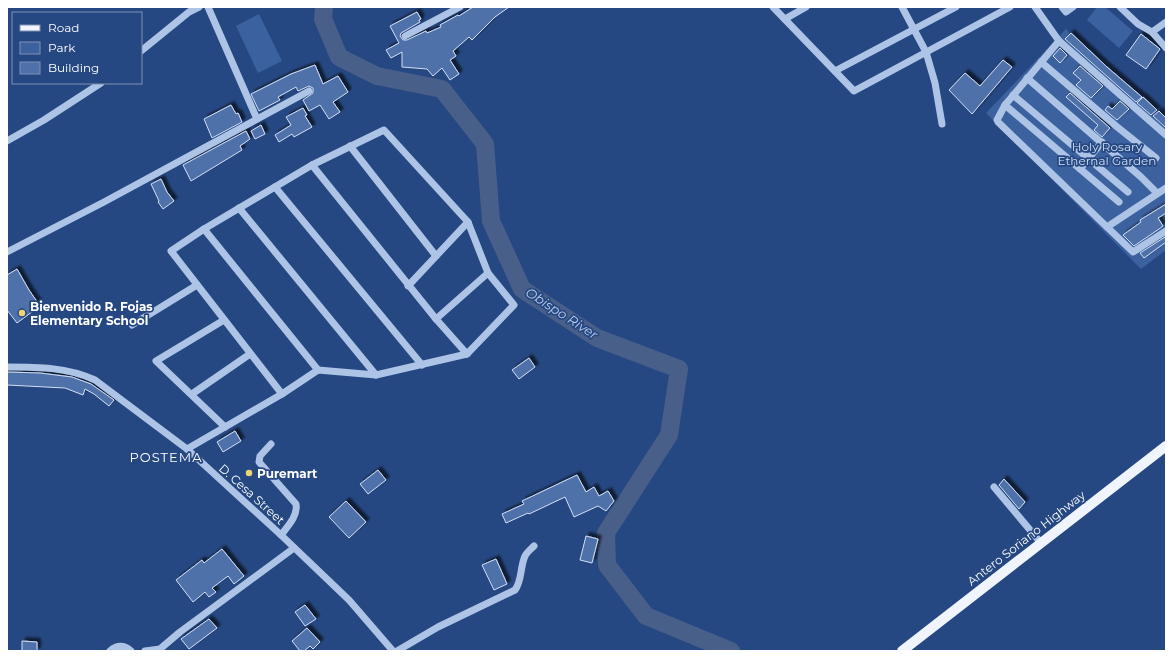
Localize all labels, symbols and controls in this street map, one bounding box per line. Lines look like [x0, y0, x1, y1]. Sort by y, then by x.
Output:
legend [12, 12, 142, 84]
text: Road [48, 20, 79, 35]
text: Park [48, 40, 76, 55]
text: Building [48, 60, 99, 75]
park label: Holy Rosary Ethernal Garden [1058, 139, 1156, 168]
water label: Obispo River [523, 284, 602, 343]
place label: Bienvenido R. Fojas Elementary School [30, 299, 153, 328]
marker: Bienvenido R. Fojas Elementary School [17, 308, 27, 318]
district label: POSTEMA [129, 449, 203, 465]
street label: D. Cesa Street [216, 461, 288, 527]
place label: Puremart [257, 466, 318, 481]
marker: Puremart [244, 468, 254, 478]
street label: Antero Soriano Highway [964, 487, 1088, 589]

